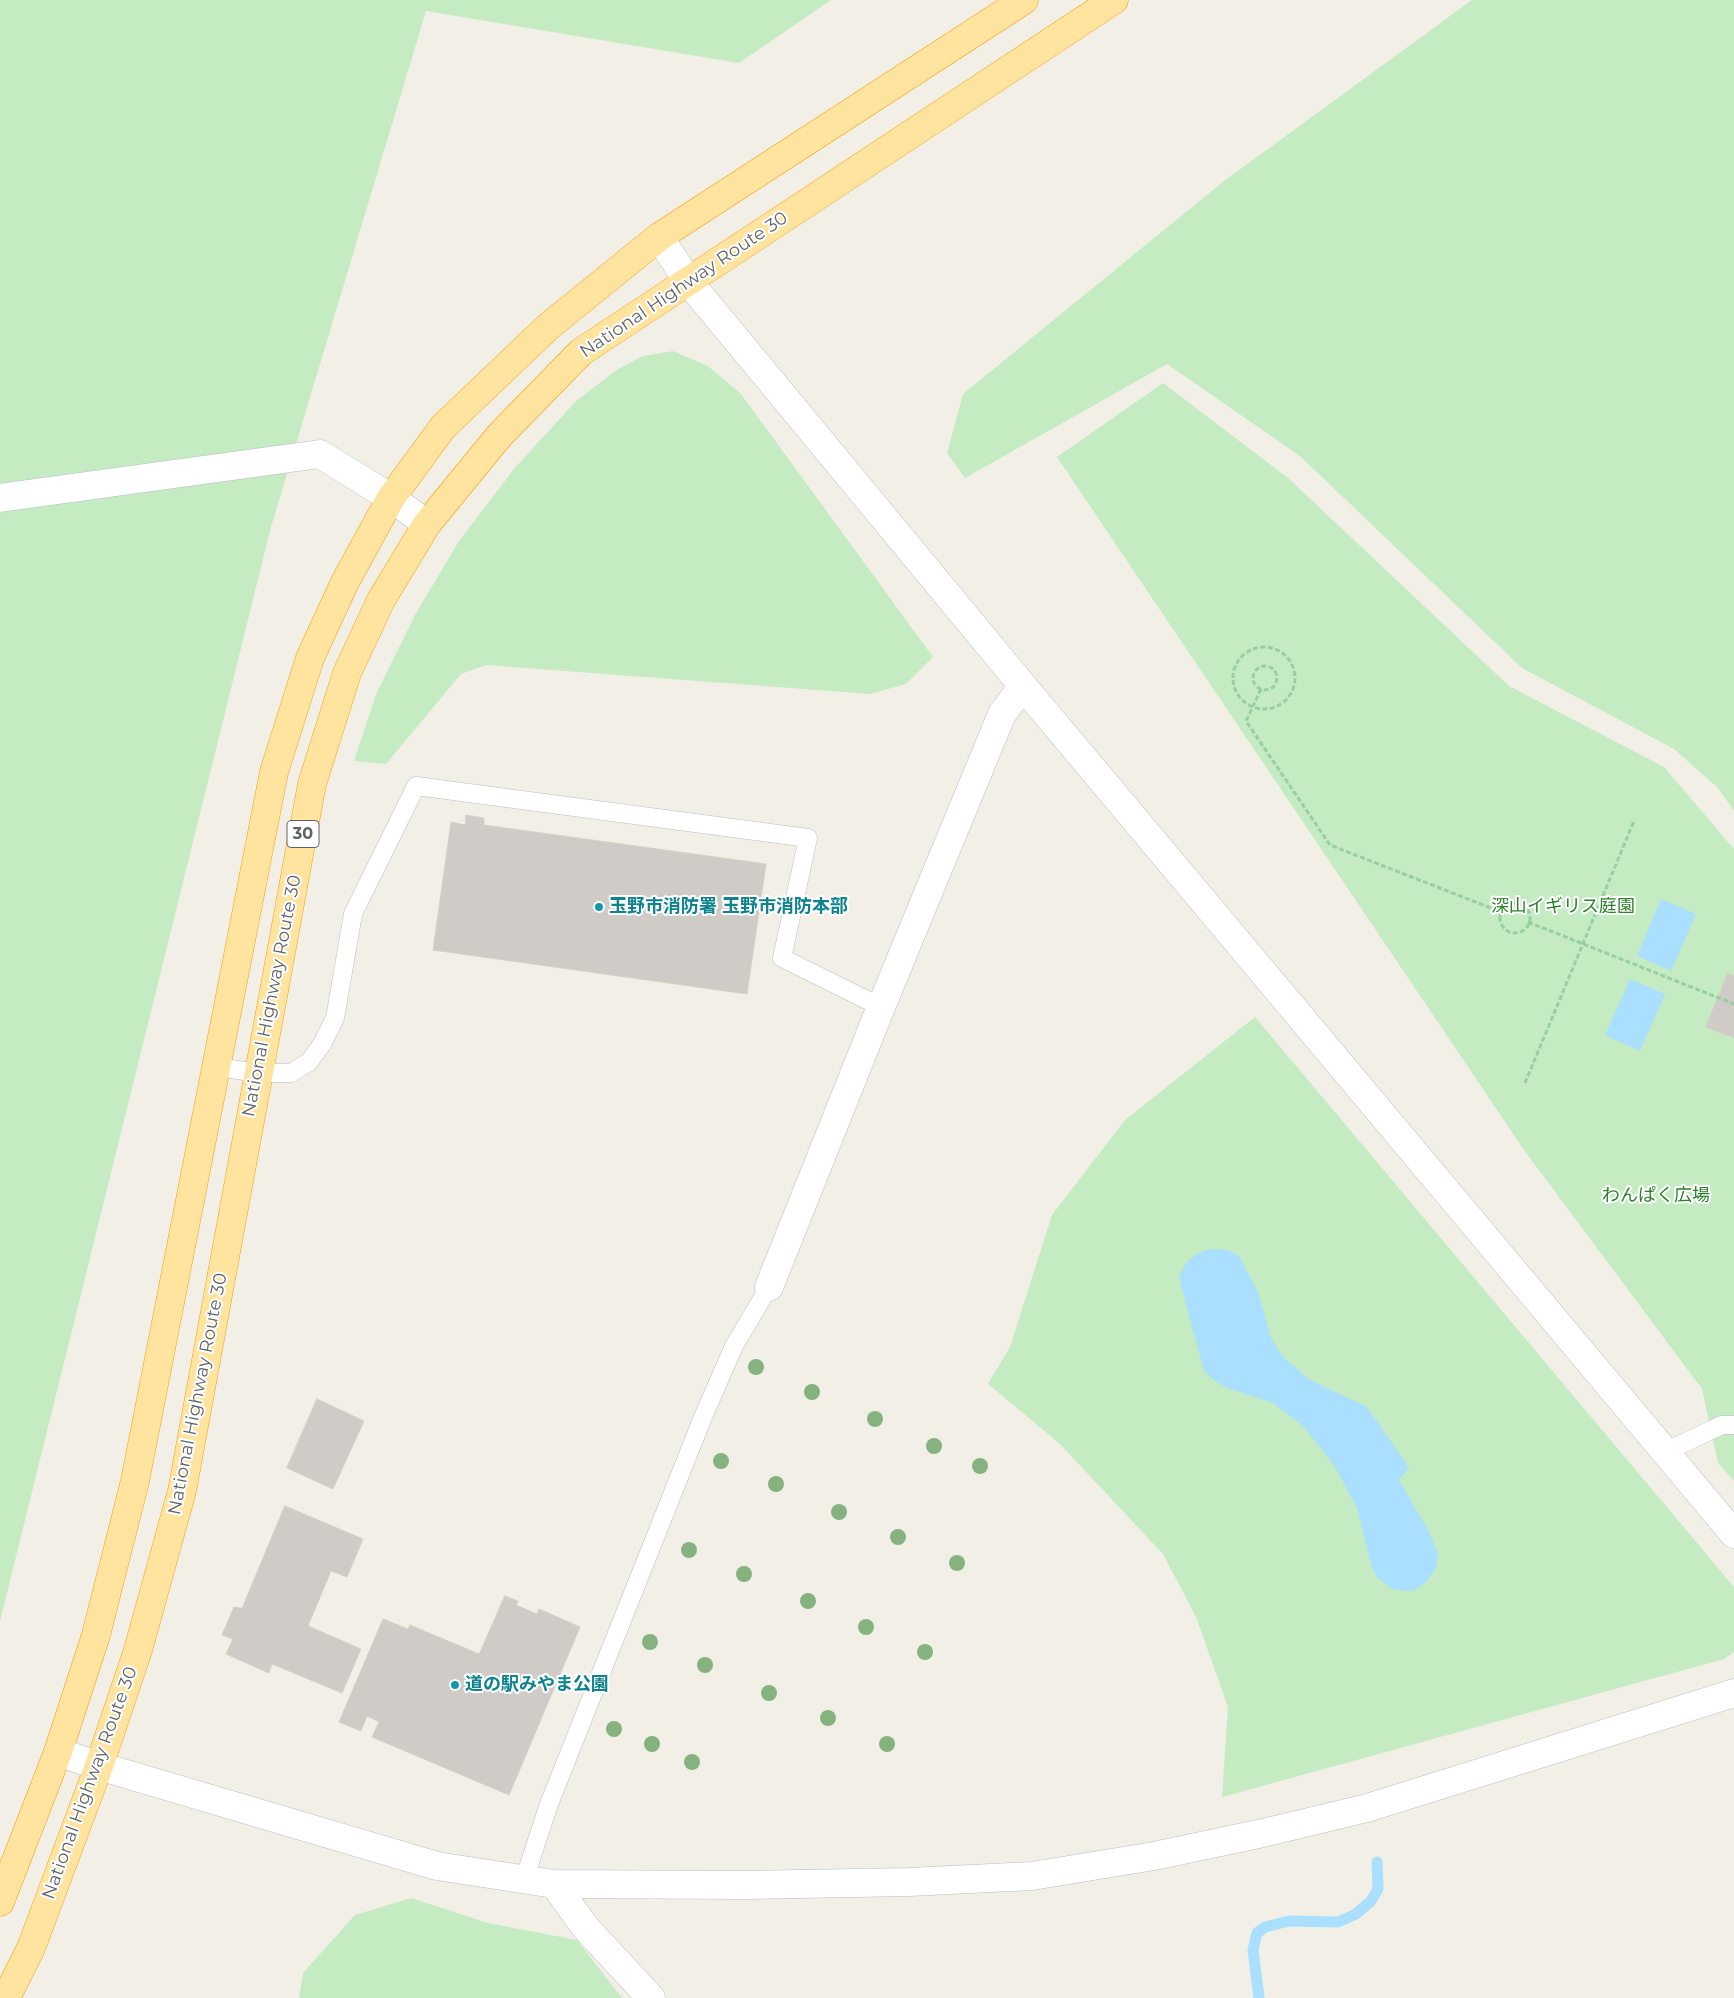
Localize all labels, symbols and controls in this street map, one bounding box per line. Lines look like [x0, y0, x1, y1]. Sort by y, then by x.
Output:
street label: National Highway Route 30 [576, 207, 792, 363]
road number: 30 [287, 821, 319, 848]
street label: National Highway Route 30 [238, 873, 306, 1119]
place label: 玉野市消防署 玉野市消防本部 [609, 896, 848, 918]
park label: 深山イギリス庭園 [1491, 896, 1635, 918]
marker: 玉野市消防署 玉野市消防本部 [593, 901, 605, 913]
park label: わんぱく広場 [1602, 1185, 1710, 1207]
street label: National Highway Route 30 [164, 1271, 232, 1517]
street label: National Highway Route 30 [38, 1664, 142, 1902]
place label: 道の駅みやま公園 [465, 1674, 609, 1696]
marker: 道の駅みやま公園 [449, 1679, 461, 1691]

